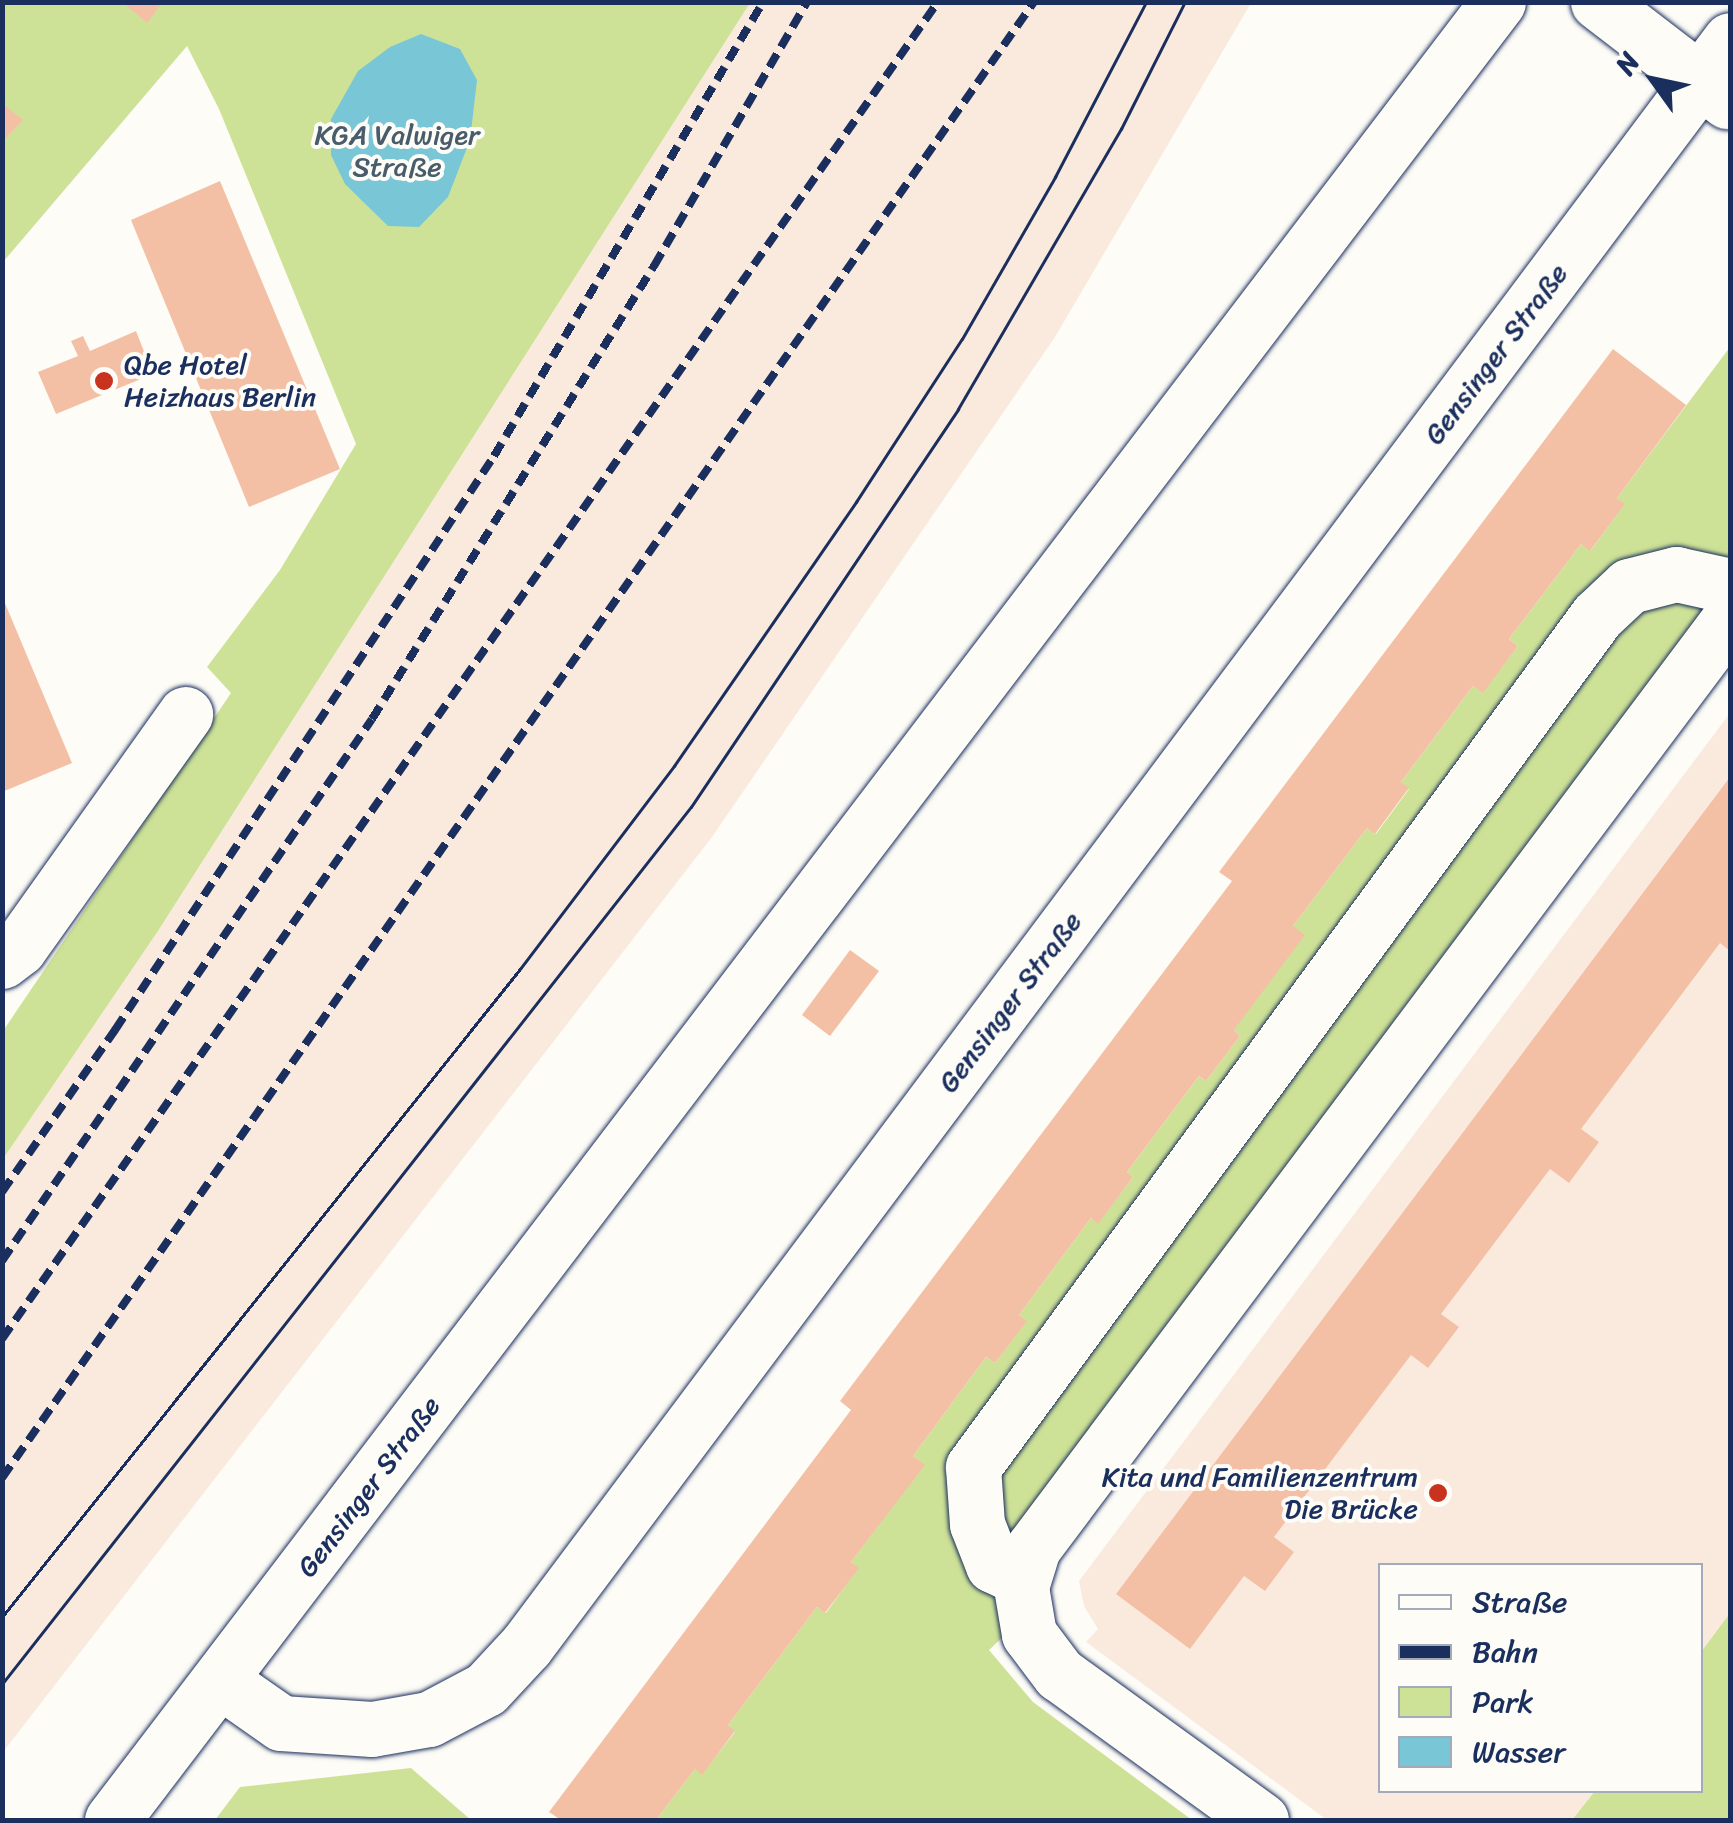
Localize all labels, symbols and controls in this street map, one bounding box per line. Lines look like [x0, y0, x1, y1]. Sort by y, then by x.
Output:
north arrow [1603, 30, 1703, 130]
text: N [1602, 42, 1653, 85]
park label: KGA Valwiger Straße [315, 118, 479, 184]
street label: Gensinger Straße [1417, 257, 1575, 451]
place label: Qbe Hotel Heizhaus Berlin [124, 348, 316, 414]
marker: Qbe Hotel Heizhaus Berlin [93, 370, 115, 392]
street label: Gensinger Straße [931, 905, 1089, 1099]
street label: Gensinger Straße [290, 1390, 448, 1584]
place label: Kita und Familienzentrum Die Brücke [1102, 1460, 1418, 1526]
marker: Kita und Familienzentrum Die Brücke [1427, 1482, 1449, 1504]
legend [1378, 1563, 1703, 1793]
text: Straße [1472, 1575, 1567, 1629]
text: Bahn [1472, 1625, 1538, 1679]
text: Park [1472, 1675, 1534, 1729]
text: Wasser [1472, 1725, 1566, 1779]

